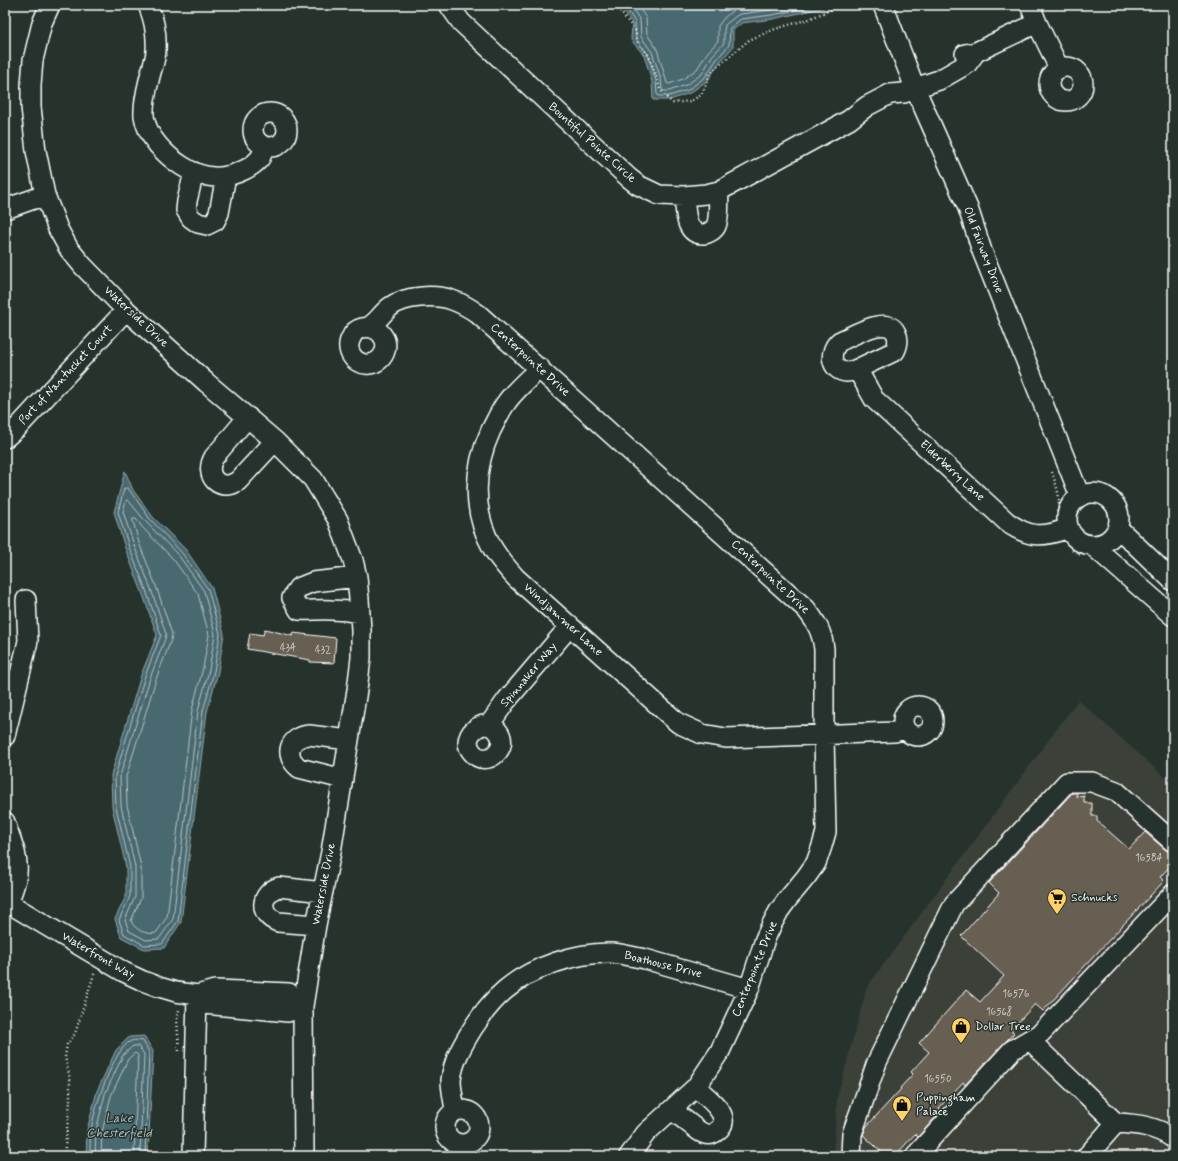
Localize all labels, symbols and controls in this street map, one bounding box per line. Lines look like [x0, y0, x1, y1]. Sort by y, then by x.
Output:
street label: Bountiful Pointe Circle [545, 99, 640, 187]
street label: Old Fairway Drive [959, 204, 1007, 296]
street label: Waterside Drive [100, 283, 172, 352]
street label: Centerpointe Drive [487, 320, 573, 400]
street label: Port of Nantucket Court [16, 321, 117, 428]
street label: Elderberry Lane [916, 437, 988, 505]
street label: Centerpointe Drive [727, 536, 813, 618]
street label: Windjammer Lane [520, 580, 606, 660]
street label: Spinnaker Way [497, 639, 561, 711]
house number: 434 [280, 642, 296, 655]
house number: 432 [315, 644, 331, 657]
street label: Waterside Drive [308, 841, 340, 926]
house number: 16584 [1135, 852, 1163, 865]
supermarket icon: Schnucks [1046, 887, 1068, 915]
place label: Schnucks [1071, 890, 1118, 906]
street label: Centerpointe Drive [728, 919, 782, 1019]
street label: Waterfront Way [58, 929, 138, 984]
street label: Boathouse Drive [623, 948, 703, 982]
house number: 16576 [1002, 988, 1030, 1001]
house number: 16568 [986, 1005, 1012, 1019]
shop icon: Dollar Tree [950, 1016, 972, 1044]
place label: Dollar Tree [975, 1019, 1031, 1035]
house number: 16550 [924, 1073, 952, 1086]
place label: Puppingham Palace [916, 1090, 975, 1120]
shop icon: Puppingham Palace [891, 1094, 913, 1122]
water label: Lake Chesterfield [86, 1110, 153, 1142]

